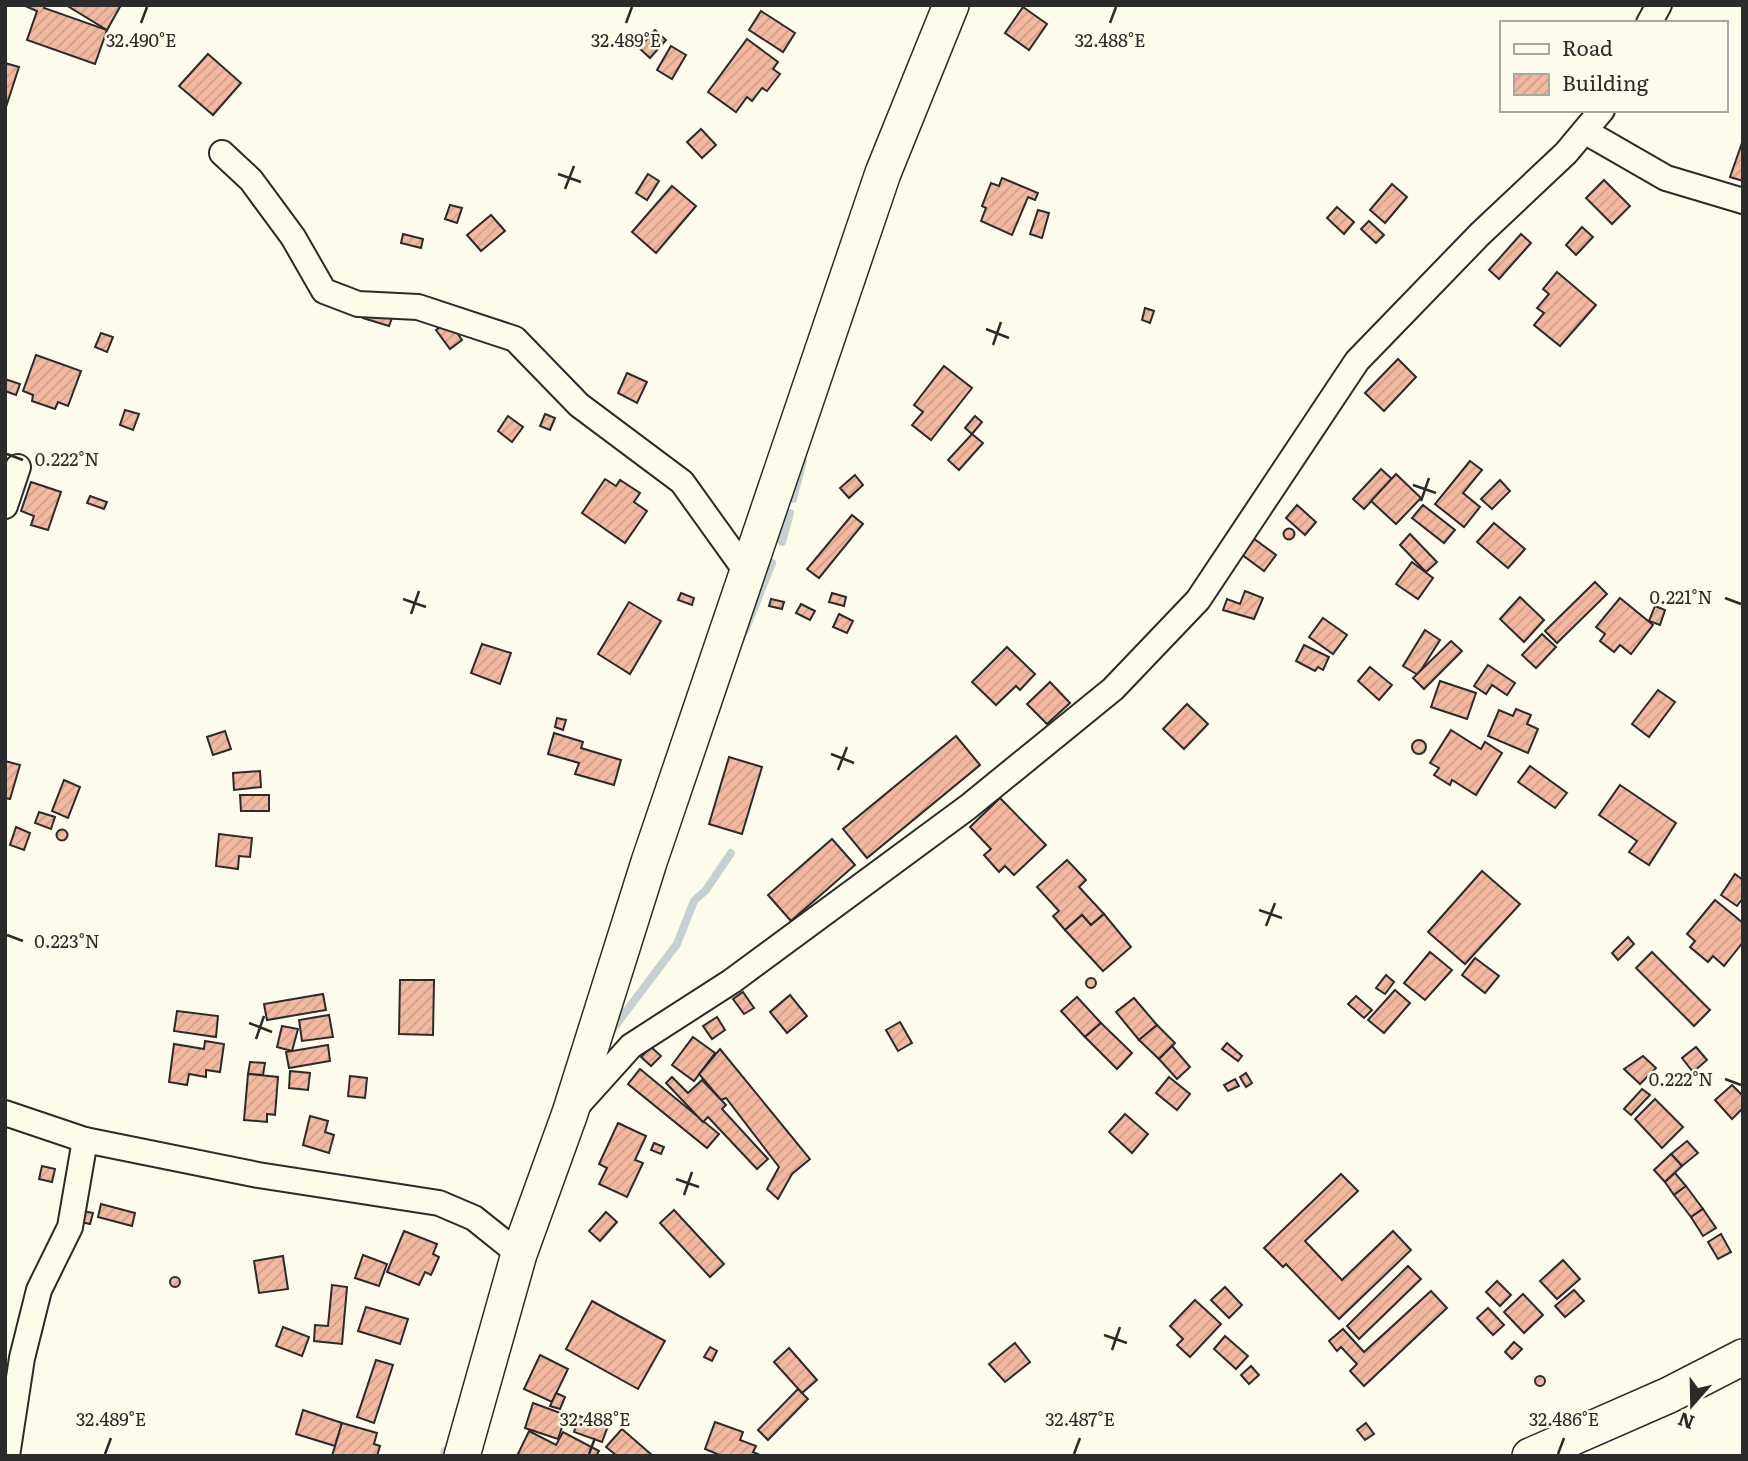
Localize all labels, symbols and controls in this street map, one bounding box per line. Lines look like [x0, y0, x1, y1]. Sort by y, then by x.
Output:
legend [1500, 21, 1727, 112]
text: 32.490°E [106, 26, 176, 53]
text: 32.489°E [591, 26, 661, 53]
text: 32.488°E [1075, 26, 1145, 53]
text: Road [1562, 31, 1613, 62]
text: Building [1562, 66, 1649, 97]
text: 0.222°N [35, 445, 99, 472]
text: 0.221°N [1650, 583, 1712, 610]
text: 0.223°N [34, 927, 100, 954]
text: 0.222°N [1649, 1065, 1713, 1092]
north arrow [1657, 1370, 1727, 1440]
text: 32.489°E [76, 1405, 146, 1432]
text: 32.488°E [560, 1405, 630, 1432]
text: 32.487°E [1045, 1405, 1115, 1432]
text: 32.486°E [1529, 1405, 1599, 1432]
text: N [1674, 1406, 1698, 1438]

